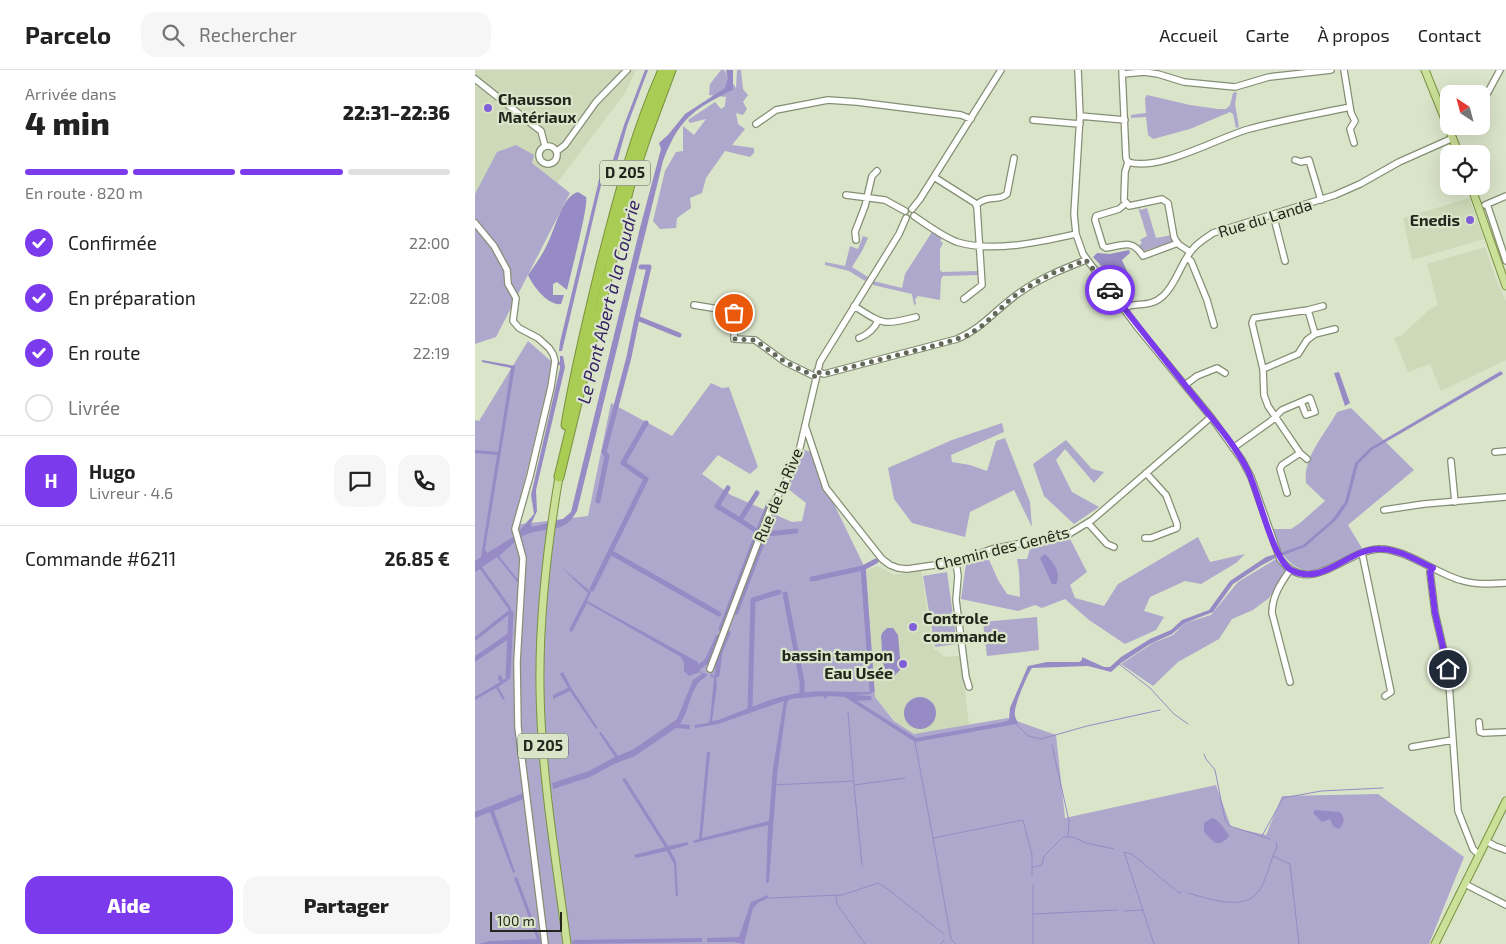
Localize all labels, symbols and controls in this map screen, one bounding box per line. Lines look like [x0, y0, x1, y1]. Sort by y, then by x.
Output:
search box [141, 12, 491, 57]
text: Parcelo [25, 20, 111, 49]
icon: search [159, 21, 187, 49]
text: Rechercher [199, 23, 297, 46]
text: Accueil [1159, 24, 1218, 46]
text: Carte [1246, 24, 1289, 46]
text: À propos [1317, 24, 1390, 46]
text: Contact [1418, 24, 1481, 46]
text: Arrivée dans [25, 84, 116, 103]
north arrow [1440, 85, 1490, 135]
map controls [1440, 85, 1490, 195]
place label: Chausson Matériaux [498, 89, 576, 126]
text: 22:31–22:36 [343, 101, 450, 124]
marker: Chausson Matériaux [482, 102, 494, 114]
text: 4 min [25, 103, 110, 141]
button: locate [1440, 145, 1490, 195]
road number: D 205 [600, 160, 650, 186]
text: En route · 820 m [25, 183, 143, 202]
street label: Rue du Landa [1216, 194, 1314, 241]
water label: Le Pont Abert à la Coudrie [572, 197, 644, 406]
place label: Enedis [1410, 210, 1460, 229]
marker: Enedis [1464, 214, 1476, 226]
icon: check [25, 229, 53, 257]
text: Confirmée [68, 231, 157, 254]
text: 22:00 [409, 233, 450, 252]
courier [1085, 265, 1135, 315]
icon: car [1096, 276, 1124, 304]
icon: check [25, 284, 53, 312]
text: En préparation [68, 286, 196, 309]
text: 22:08 [409, 288, 450, 307]
pin [713, 292, 755, 334]
icon: bag [720, 299, 748, 327]
icon: check [25, 339, 53, 367]
text: En route [68, 341, 140, 364]
text: 22:19 [413, 343, 450, 362]
text: Livrée [68, 396, 120, 419]
street label: Rue de la Rive [749, 445, 806, 545]
button: chat [334, 455, 386, 507]
button: phone [398, 455, 450, 507]
text: Hugo [89, 460, 136, 483]
text: H [44, 469, 58, 492]
text: Livreur · 4.6 [89, 483, 173, 502]
street label: Chemin des Genêts [933, 522, 1071, 573]
text: Commande #6211 [25, 547, 176, 570]
text: 26.85 € [384, 547, 450, 570]
place label: Controle commande [923, 608, 1006, 645]
marker: Controle commande [907, 621, 919, 633]
place label: bassin tampon Eau Usée [782, 645, 893, 682]
pin [1427, 648, 1469, 690]
icon: home [1434, 655, 1462, 683]
marker: bassin tampon Eau Usée [897, 658, 909, 670]
road number: D 205 [518, 734, 568, 758]
button: Aide [25, 876, 233, 934]
button: Partager [243, 876, 450, 934]
scale bar [490, 909, 563, 932]
text: 100 m [497, 912, 535, 929]

